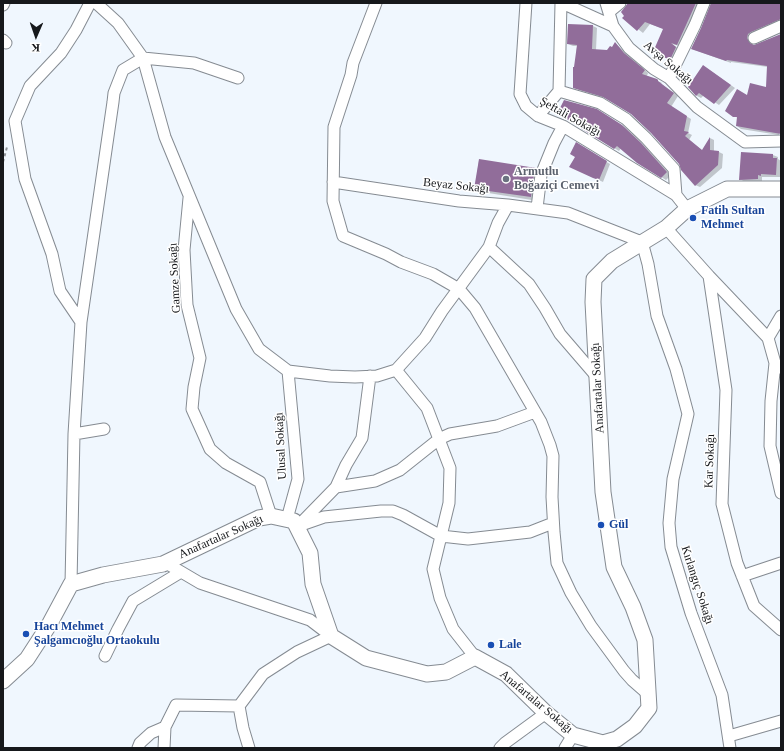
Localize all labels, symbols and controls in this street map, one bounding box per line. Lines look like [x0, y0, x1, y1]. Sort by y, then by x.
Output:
north arrow [16, 16, 56, 56]
street label: Avşa Sokağı [640, 38, 696, 88]
text: K [31, 42, 40, 54]
street label: Şeftali Sokağı [537, 94, 603, 140]
place label: Armutlu Boğaziçi Cemevi [514, 165, 599, 193]
marker: Armutlu Boğaziçi Cemevi [501, 174, 511, 184]
street label: Beyaz Sokağı [422, 175, 490, 197]
place label: Fatih Sultan Mehmet [701, 204, 765, 232]
marker: Fatih Sultan Mehmet [688, 213, 698, 223]
street label: Gamze Sokağı [166, 243, 184, 313]
street label: Anafartalar Sokağı [588, 342, 608, 434]
street label: Ulusal Sokağı [272, 412, 290, 480]
street label: Kar Sokağı [702, 434, 718, 488]
street label: Anafartalar Sokağı [177, 512, 265, 562]
place label: Gül [609, 518, 628, 532]
marker: Gül [596, 520, 606, 530]
street label: Kırlangıç Sokağı [678, 544, 716, 626]
place label: Hacı Mehmet Şalgamcıoğlu Ortaokulu [34, 620, 160, 648]
marker: Hacı Mehmet Şalgamcıoğlu Ortaokulu [21, 629, 31, 639]
place label: Lale [499, 638, 522, 652]
marker: Lale [486, 640, 496, 650]
street label: Anafartalar Sokağı [497, 667, 575, 737]

